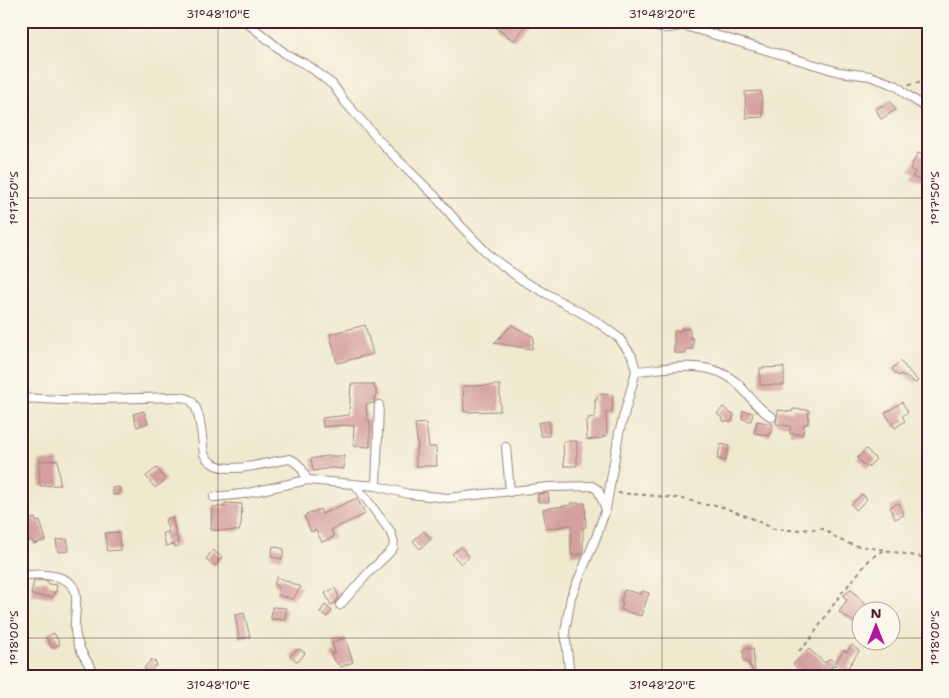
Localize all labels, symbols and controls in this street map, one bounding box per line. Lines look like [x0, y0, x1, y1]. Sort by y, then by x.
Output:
text: 31°48'10"E [186, 6, 250, 22]
text: 31°48'20"E [629, 6, 695, 22]
text: 1°17'50"S [6, 171, 22, 225]
text: 1°17'50"S [927, 171, 943, 225]
north arrow [852, 600, 902, 650]
text: N [870, 604, 882, 622]
text: 1°18'00"S [6, 610, 22, 666]
text: 1°18'00"S [927, 610, 943, 666]
text: 31°48'10"E [186, 677, 250, 693]
text: 31°48'20"E [629, 677, 695, 693]

